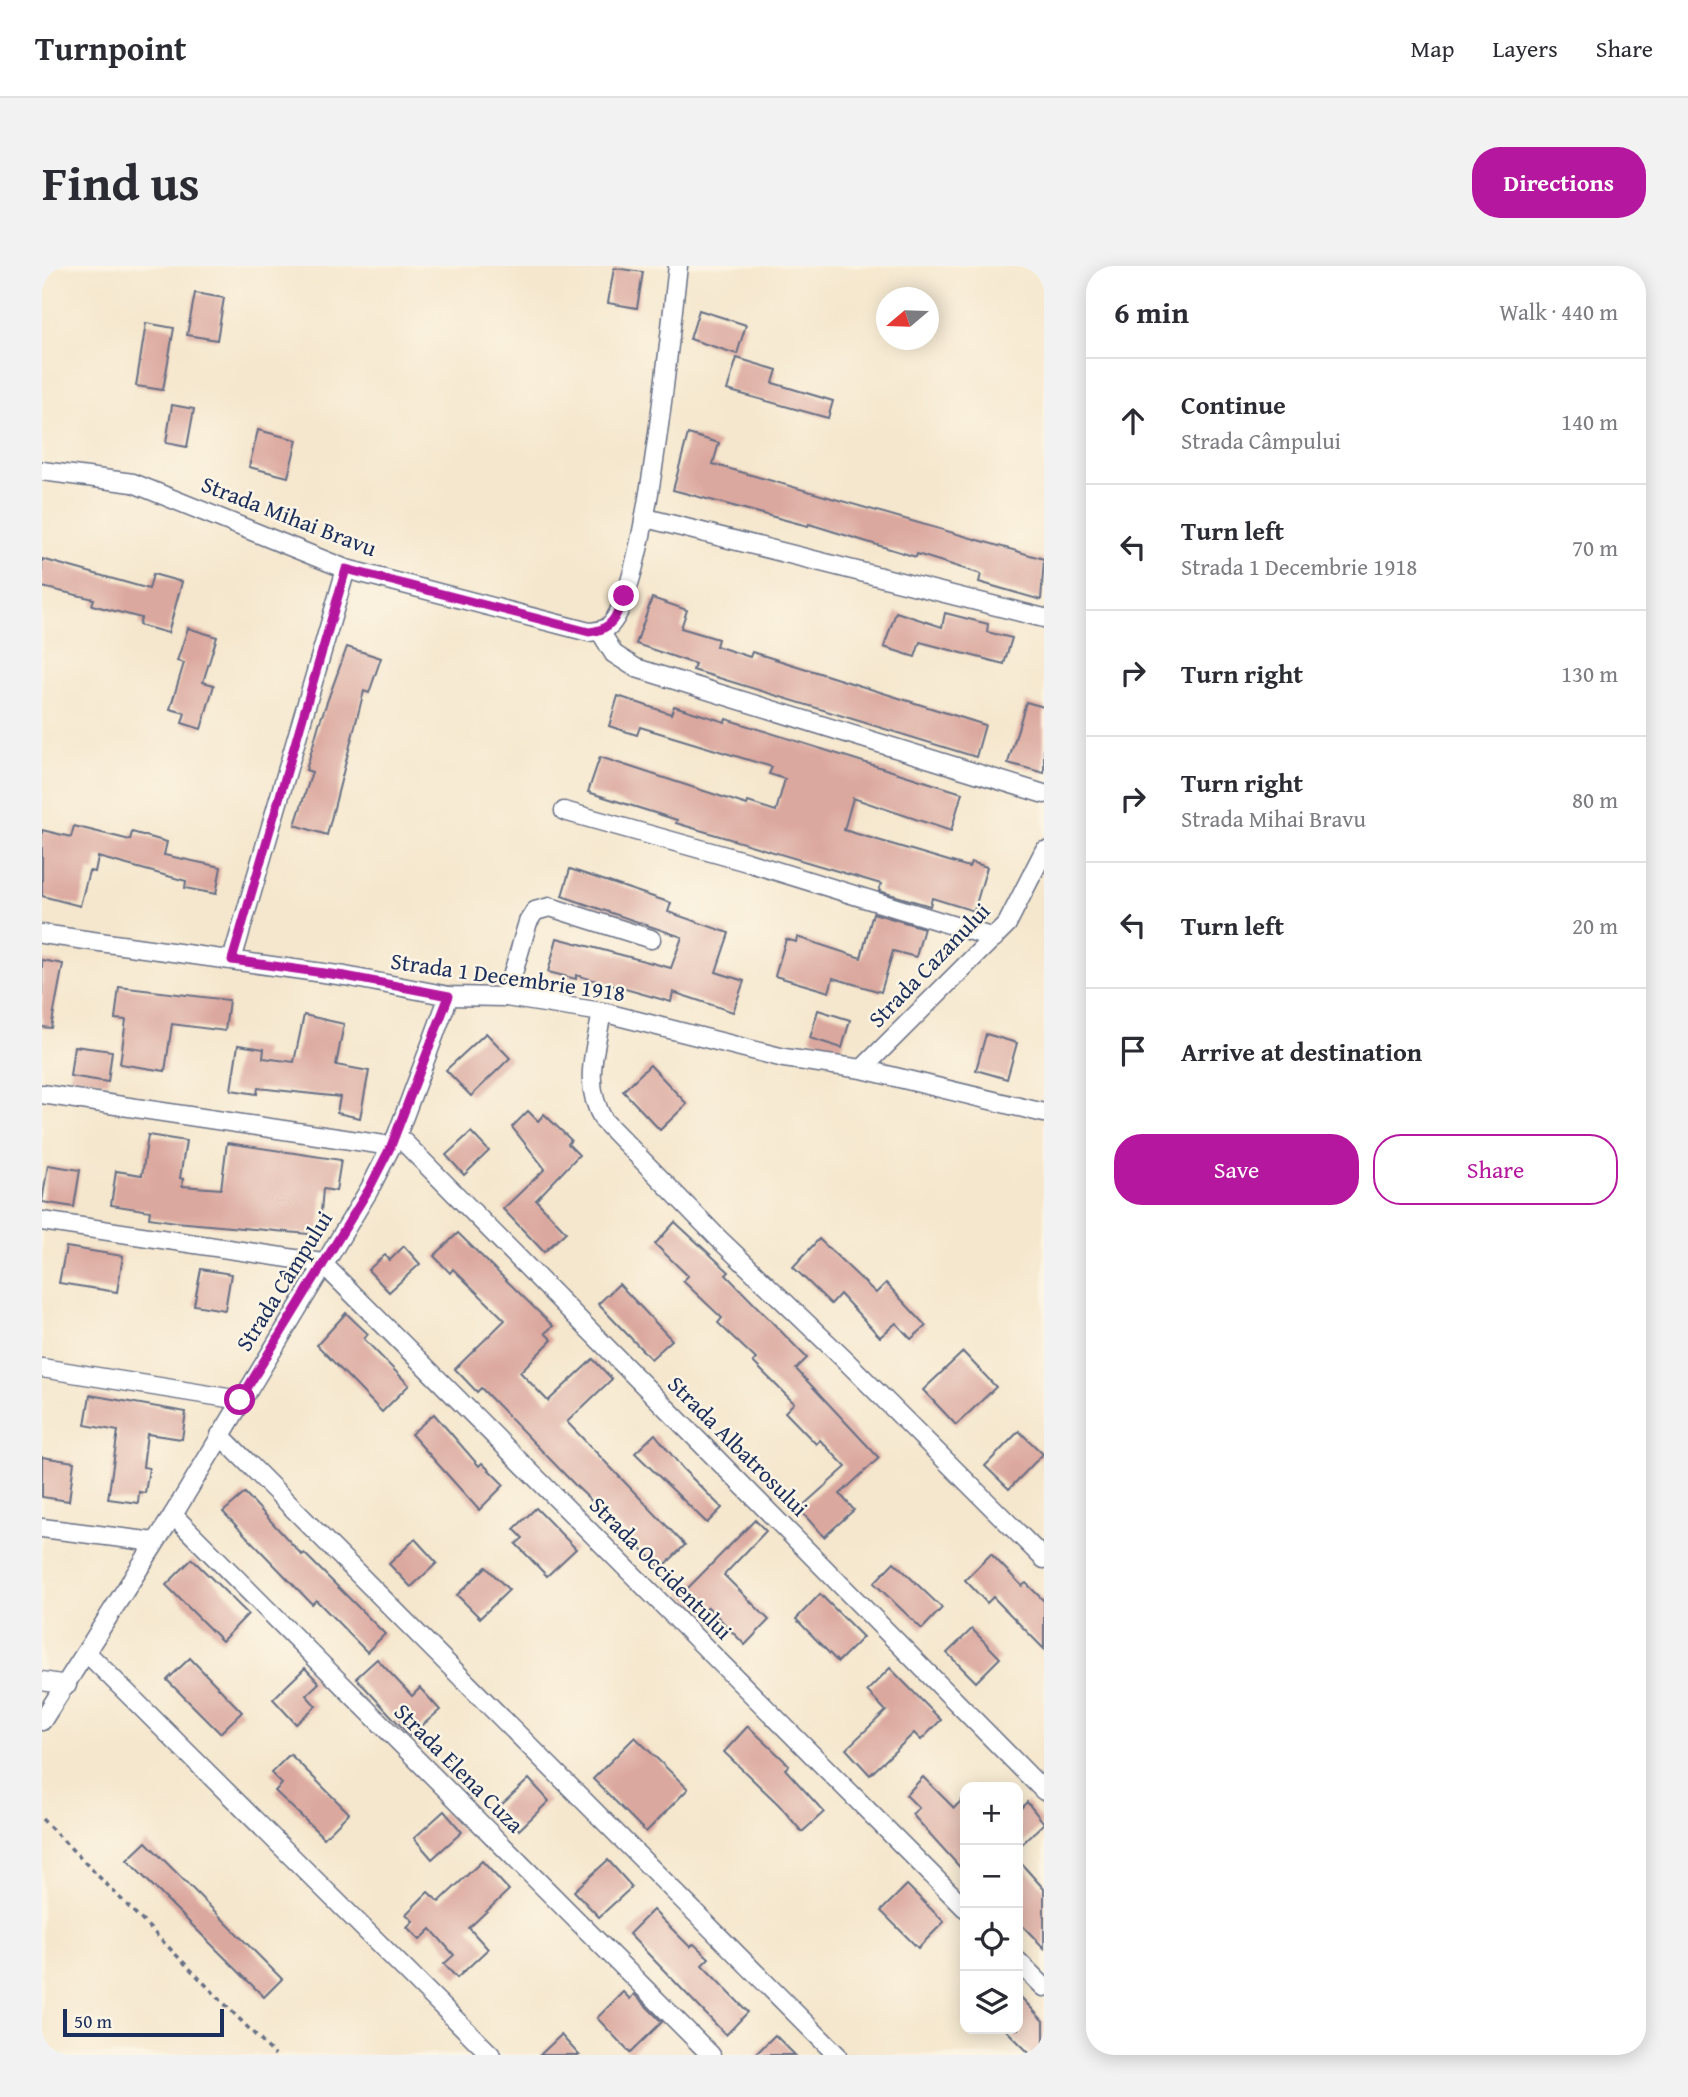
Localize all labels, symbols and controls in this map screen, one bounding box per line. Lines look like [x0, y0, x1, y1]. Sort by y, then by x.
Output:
text: Turnpoint [35, 24, 187, 72]
text: Map [1411, 31, 1454, 66]
text: Layers [1492, 31, 1558, 66]
text: Share [1596, 31, 1653, 66]
text: Find us [42, 146, 200, 218]
button: Directions [1472, 147, 1646, 218]
north arrow [876, 287, 939, 350]
text: 6 min [1114, 290, 1189, 334]
text: Walk · 440 m [1499, 295, 1618, 328]
text: Continue [1181, 385, 1286, 424]
icon: ahead [1114, 402, 1152, 440]
text: 140 m [1561, 405, 1618, 438]
text: Strada Câmpului [1181, 424, 1341, 457]
street label: Strada Mihai Bravu [197, 467, 382, 564]
text: Turn left [1181, 511, 1284, 550]
icon: left [1114, 528, 1152, 566]
text: 70 m [1572, 531, 1618, 564]
text: Strada 1 Decembrie 1918 [1181, 550, 1417, 583]
route end [608, 580, 639, 611]
icon: right [1114, 654, 1152, 692]
text: Turn right [1181, 654, 1303, 693]
text: 130 m [1561, 657, 1618, 690]
text: Turn right [1181, 763, 1303, 802]
icon: right [1114, 780, 1152, 818]
text: 80 m [1572, 783, 1618, 816]
text: Strada Mihai Bravu [1181, 802, 1366, 835]
street label: Strada Cazanului [860, 895, 997, 1035]
icon: left [1114, 906, 1152, 944]
text: Turn left [1181, 906, 1284, 945]
text: 20 m [1572, 909, 1618, 942]
street label: Strada 1 Decembrie 1918 [389, 944, 627, 1009]
icon: arrive [1114, 1032, 1152, 1070]
text: Arrive at destination [1181, 1032, 1422, 1071]
button: Save [1114, 1134, 1359, 1205]
button: Share [1373, 1134, 1618, 1205]
street label: Strada Câmpului [227, 1204, 340, 1357]
street label: Strada Albatrosului [661, 1368, 816, 1523]
route start [224, 1384, 255, 1415]
street label: Strada Occidentului [582, 1489, 740, 1647]
street label: Strada Elena Cuza [387, 1695, 532, 1840]
map controls [960, 1782, 1023, 2034]
button: + [960, 1782, 1023, 1845]
button: − [960, 1845, 1023, 1908]
button: locate [960, 1908, 1023, 1971]
button: layers [960, 1971, 1023, 2034]
scale bar [63, 2006, 224, 2038]
text: 50 m [74, 2007, 112, 2035]

